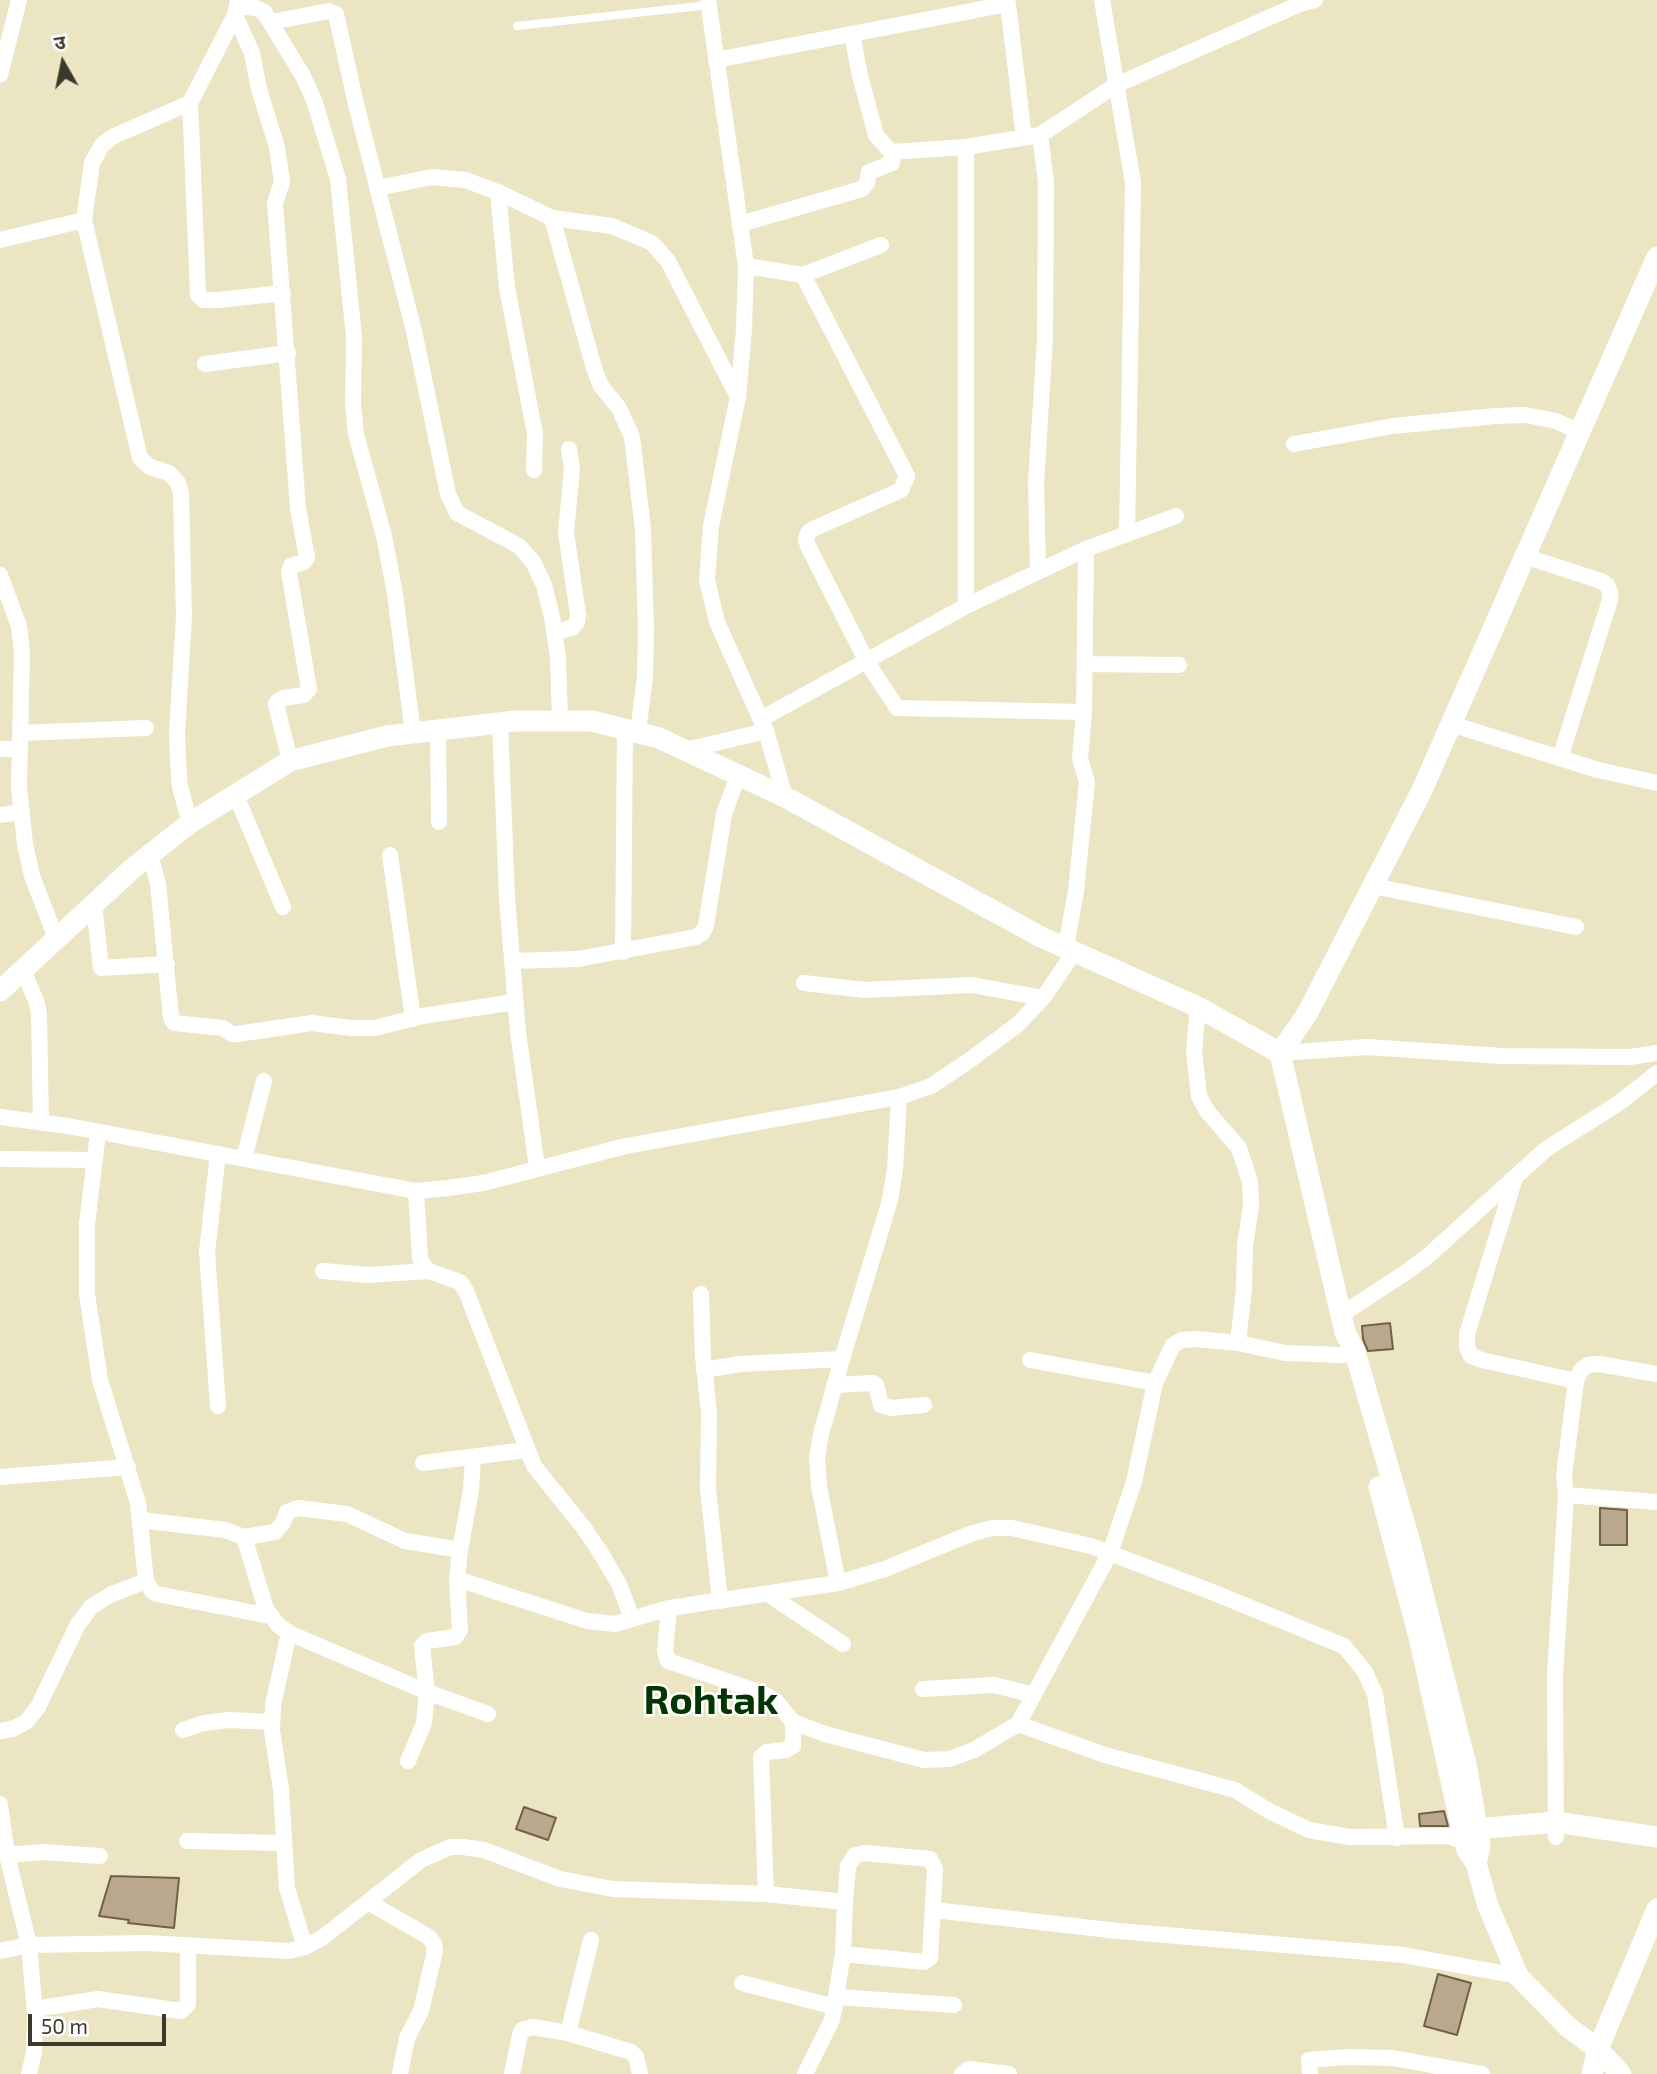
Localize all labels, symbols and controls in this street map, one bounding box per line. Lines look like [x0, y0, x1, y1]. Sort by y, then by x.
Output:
north arrow [28, 28, 98, 98]
text: उ [52, 30, 67, 54]
district label: Rohtak [644, 1677, 778, 1725]
scale bar [32, 2000, 170, 2044]
text: 50 m [41, 2013, 88, 2038]

